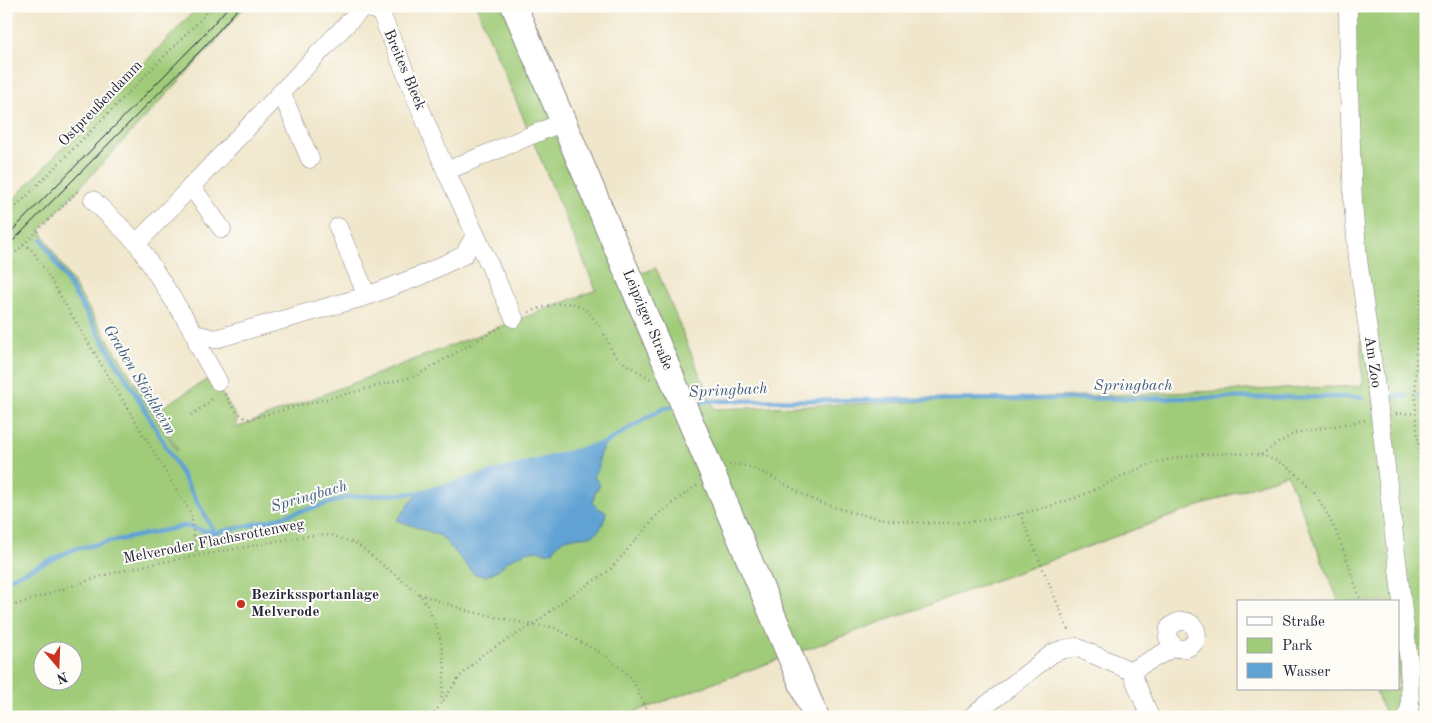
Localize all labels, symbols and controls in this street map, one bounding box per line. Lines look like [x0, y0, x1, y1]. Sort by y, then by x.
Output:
street label: Breites Bleek [380, 27, 428, 113]
street label: Ostpreußendamm [56, 58, 146, 150]
street label: Leipziger Straße [619, 268, 675, 373]
water label: Graben Stöckheim [100, 322, 178, 438]
street label: Am Zoo [1361, 335, 1383, 389]
water label: Springbach [1094, 378, 1172, 394]
water label: Springbach [688, 381, 768, 401]
water label: Springbach [269, 478, 349, 516]
street label: Melveroder Flachsrottenweg [122, 517, 306, 567]
place label: Bezirkssportanlage Melverode [251, 588, 379, 620]
marker: Bezirkssportanlage Melverode [235, 598, 247, 610]
legend [1237, 600, 1400, 690]
text: Straße [1282, 615, 1325, 630]
text: Park [1282, 639, 1313, 654]
north arrow [32, 640, 82, 690]
text: Wasser [1282, 665, 1330, 680]
text: N [54, 669, 69, 686]

